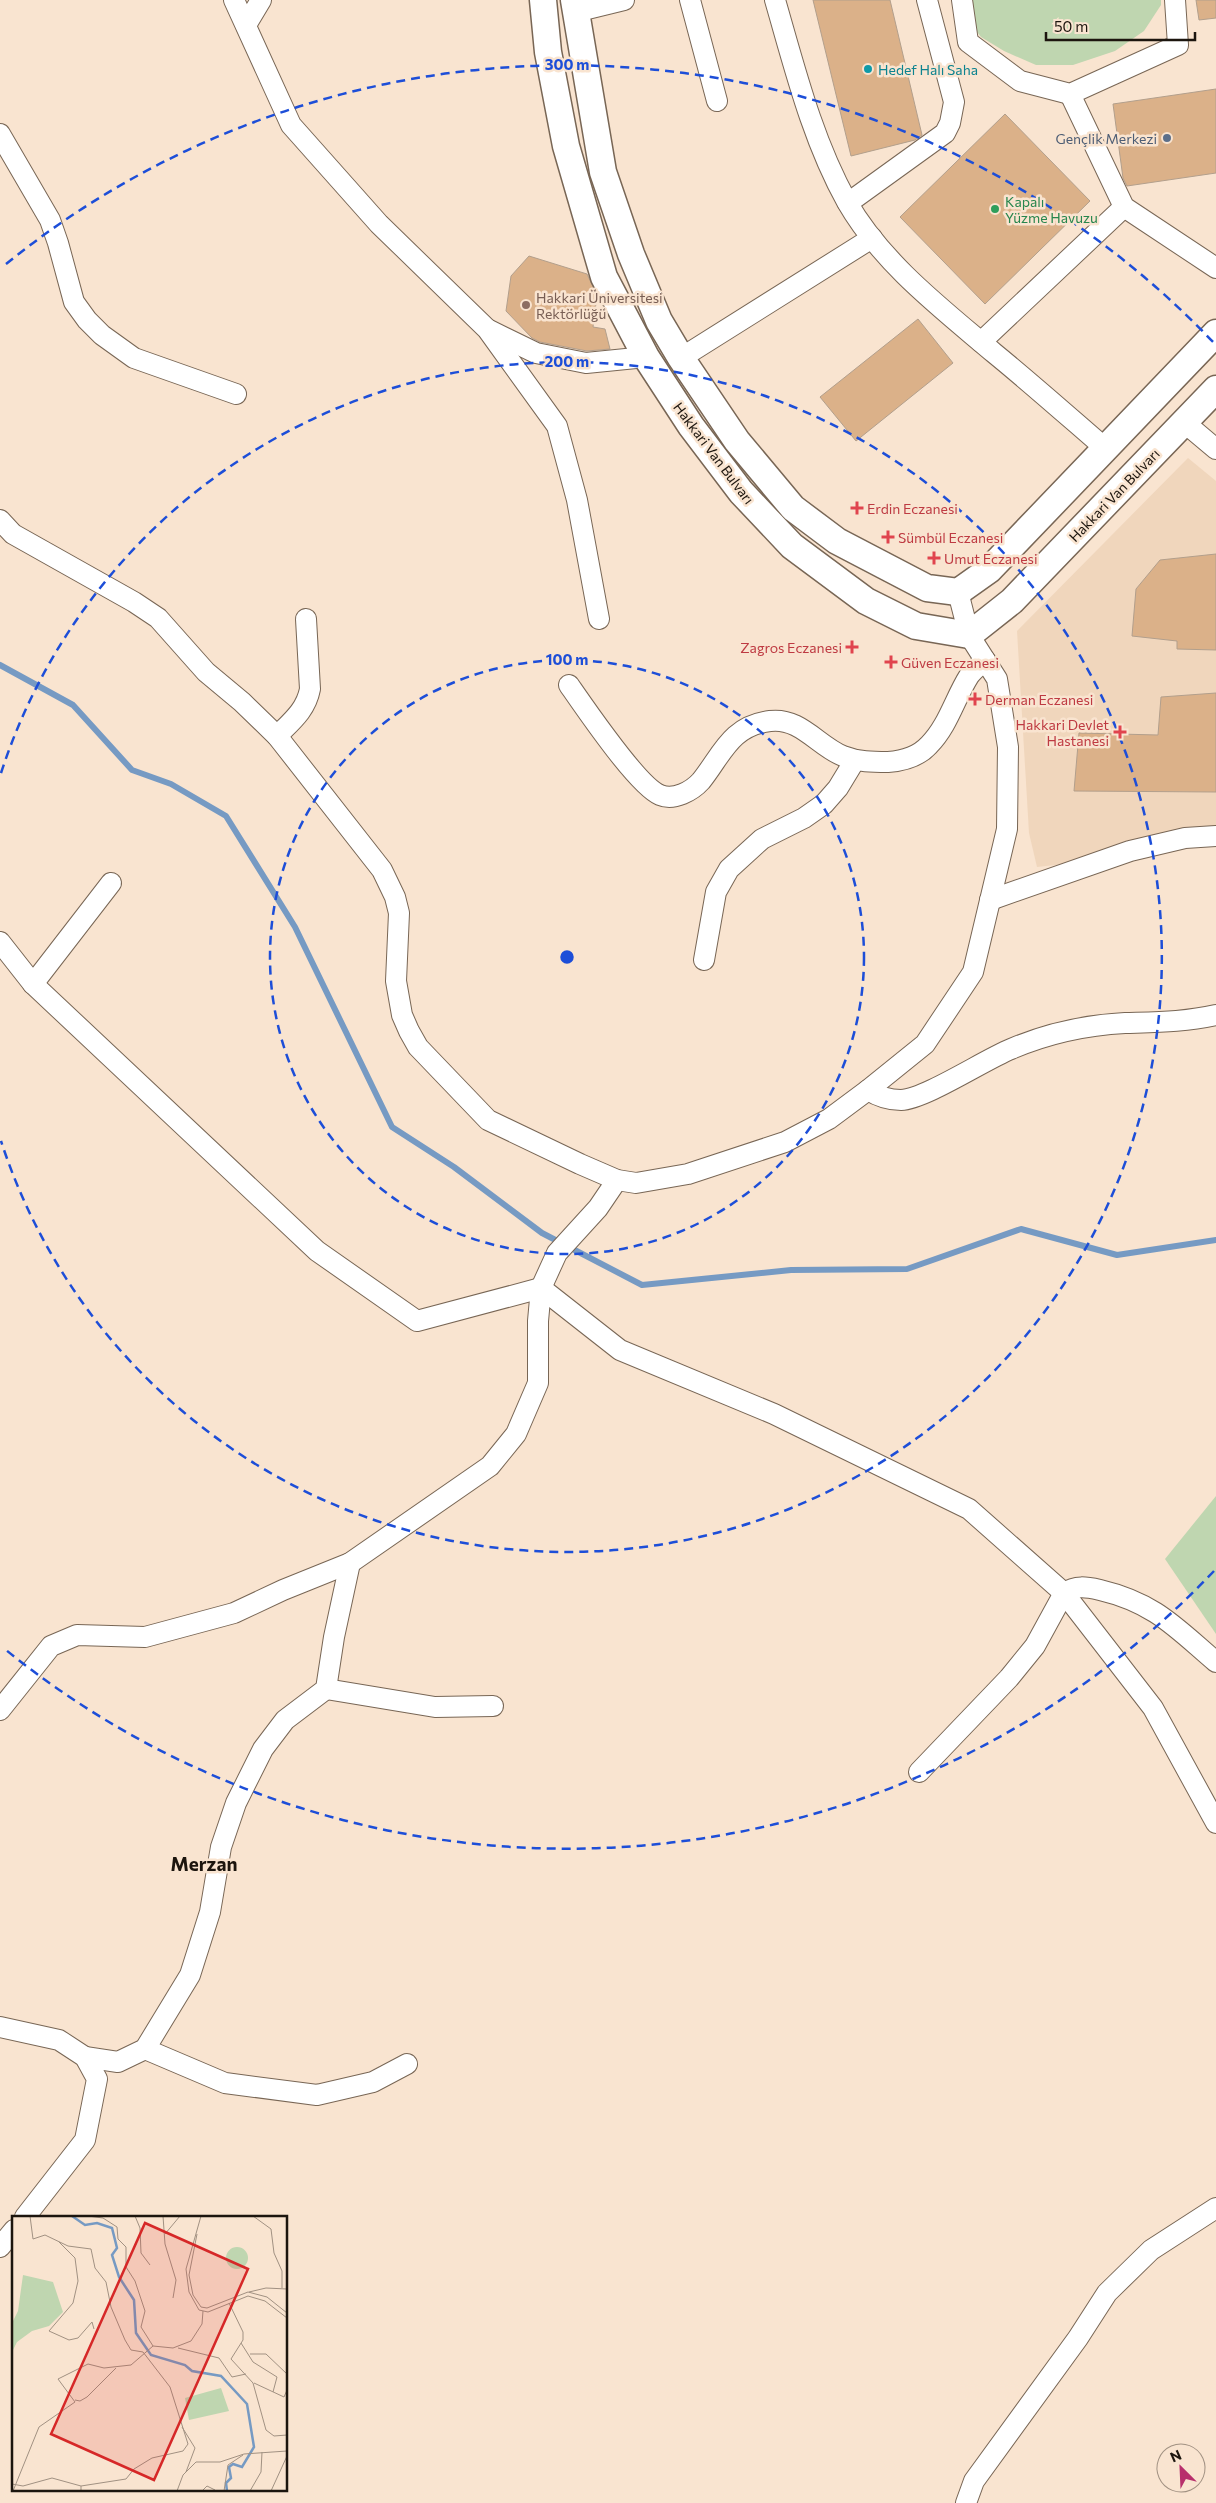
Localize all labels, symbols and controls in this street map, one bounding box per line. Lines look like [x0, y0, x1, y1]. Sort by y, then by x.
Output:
scale bar [1046, 10, 1195, 42]
text: 50 m [1054, 17, 1088, 35]
text: 300 m [545, 55, 589, 73]
place label: Hedef Halı Saha [878, 61, 978, 78]
marker: Hedef Halı Saha [862, 63, 874, 75]
place label: Gençlik Merkezi [1055, 130, 1157, 147]
marker: Gençlik Merkezi [1161, 132, 1173, 144]
place label: Kapalı Yüzme Havuzu [1005, 193, 1098, 226]
marker: Kapalı Yüzme Havuzu [989, 203, 1001, 215]
place label: Hakkari Üniversitesi Rektörlüğü [536, 289, 663, 322]
marker: Hakkari Üniversitesi Rektörlüğü [520, 299, 532, 311]
text: 200 m [545, 352, 589, 370]
street label: Hakkari Van Bulvarı [670, 399, 758, 507]
street label: Hakkari Van Bulvarı [1065, 445, 1163, 545]
place label: Erdin Eczanesi [867, 500, 958, 517]
marker: Erdin Eczanesi [851, 502, 863, 514]
place label: Sümbül Eczanesi [898, 529, 1003, 546]
marker: Sümbül Eczanesi [882, 531, 894, 543]
place label: Umut Eczanesi [944, 550, 1038, 567]
marker: Umut Eczanesi [928, 552, 940, 564]
place label: Zagros Eczanesi [740, 639, 842, 656]
marker: Zagros Eczanesi [846, 641, 858, 653]
text: 100 m [546, 650, 588, 668]
place label: Güven Eczanesi [901, 654, 999, 671]
marker: Güven Eczanesi [885, 656, 897, 668]
place label: Derman Eczanesi [985, 691, 1093, 708]
marker: Derman Eczanesi [969, 693, 981, 705]
place label: Hakkari Devlet Hastanesi [1016, 716, 1109, 749]
marker: Hakkari Devlet Hastanesi [1113, 725, 1127, 739]
centre of rings [558, 948, 576, 966]
district label: Merzan [171, 1852, 237, 1875]
inset map [12, 2216, 288, 2490]
north arrow [1156, 2443, 1206, 2493]
text: N [1167, 2446, 1184, 2466]

